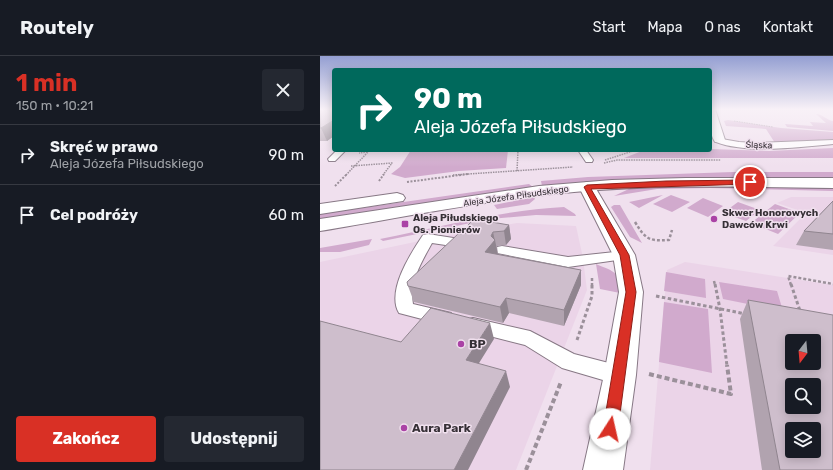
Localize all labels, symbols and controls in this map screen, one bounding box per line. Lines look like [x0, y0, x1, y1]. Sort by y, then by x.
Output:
text: Routely [20, 16, 94, 39]
text: Start [593, 19, 625, 36]
text: Mapa [647, 19, 682, 36]
text: O nas [704, 19, 741, 36]
text: Kontakt [763, 19, 813, 36]
text: 1 min [16, 69, 77, 97]
button: close [262, 69, 304, 111]
text: 90 m [414, 82, 483, 115]
icon: right [348, 84, 400, 136]
text: 150 m · 10:21 [16, 98, 93, 113]
text: Aleja Józefa Piłsudskiego [414, 116, 627, 138]
text: Skręć w prawo [50, 138, 158, 156]
street label: Śląska [745, 139, 773, 150]
icon: right [16, 144, 38, 166]
text: 90 m [269, 146, 304, 164]
text: Aleja Józefa Piłsudskiego [50, 156, 204, 171]
pin [733, 165, 767, 199]
icon: arrive [739, 171, 761, 193]
street label: Aleja Józefa Piłsudskiego [463, 184, 569, 208]
icon: arrive [16, 204, 38, 226]
text: Cel podróży [50, 206, 138, 224]
text: 60 m [268, 206, 304, 224]
place label: Skwer Honorowych Dawców Krwi [722, 207, 818, 231]
place label: Aleja Piłudskiego Os. Pionierów [413, 212, 498, 236]
marker: Skwer Honorowych Dawców Krwi [709, 214, 719, 224]
marker: Aleja Piłudskiego Os. Pionierów [400, 219, 410, 229]
north arrow [785, 334, 821, 370]
map controls [785, 334, 821, 458]
place label: BP [469, 337, 486, 351]
marker: BP [456, 339, 466, 349]
button: search [785, 378, 821, 414]
position arrow [589, 408, 631, 450]
button: Zakończ [16, 416, 156, 462]
button: Udostępnij [164, 416, 304, 462]
place label: Aura Park [412, 421, 471, 435]
button: layers [785, 422, 821, 458]
marker: Aura Park [399, 423, 409, 433]

